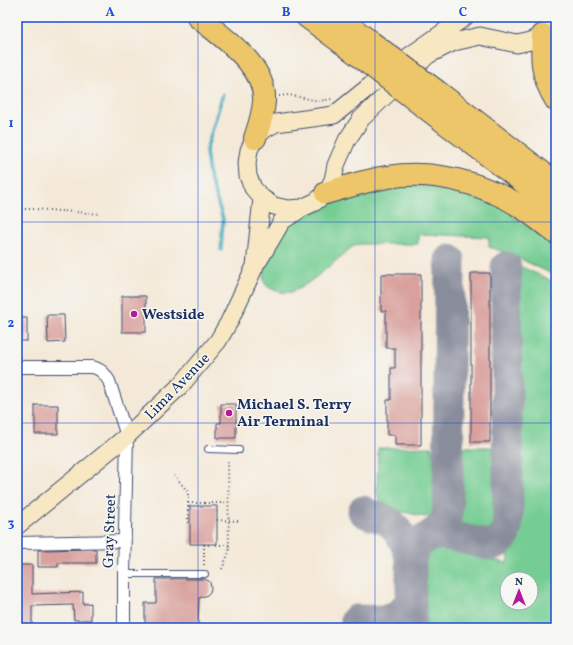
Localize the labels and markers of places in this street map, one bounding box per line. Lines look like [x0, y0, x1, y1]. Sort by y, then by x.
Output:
place label: Westside [142, 305, 205, 326]
marker: Westside [129, 309, 139, 319]
place label: Michael S. Terry Air Terminal [237, 395, 352, 433]
marker: Michael S. Terry Air Terminal [224, 408, 234, 418]

